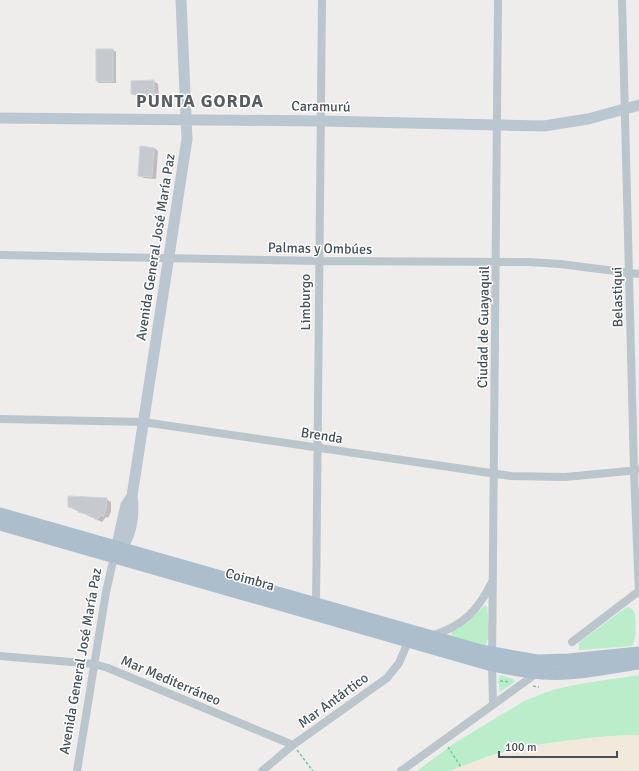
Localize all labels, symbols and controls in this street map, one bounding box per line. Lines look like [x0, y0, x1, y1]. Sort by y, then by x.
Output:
district label: PUNTA GORDA [136, 90, 264, 112]
street label: Caramurú [291, 97, 351, 116]
street label: Avenida General José María Paz [132, 152, 179, 342]
street label: Palmas y Ombúes [268, 239, 372, 258]
street label: Ciudad de Guayaquil [474, 266, 493, 388]
street label: Belastiqui [608, 267, 627, 327]
street label: Limburgo [297, 274, 314, 330]
street label: Brenda [300, 424, 344, 447]
street label: Coimbra [223, 564, 276, 595]
street label: Avenida General José María Paz [56, 567, 105, 756]
street label: Mar Mediterráneo [118, 652, 223, 709]
street label: Mar Antártico [295, 669, 372, 732]
scale bar [499, 733, 617, 759]
text: 100 m [505, 740, 537, 755]

